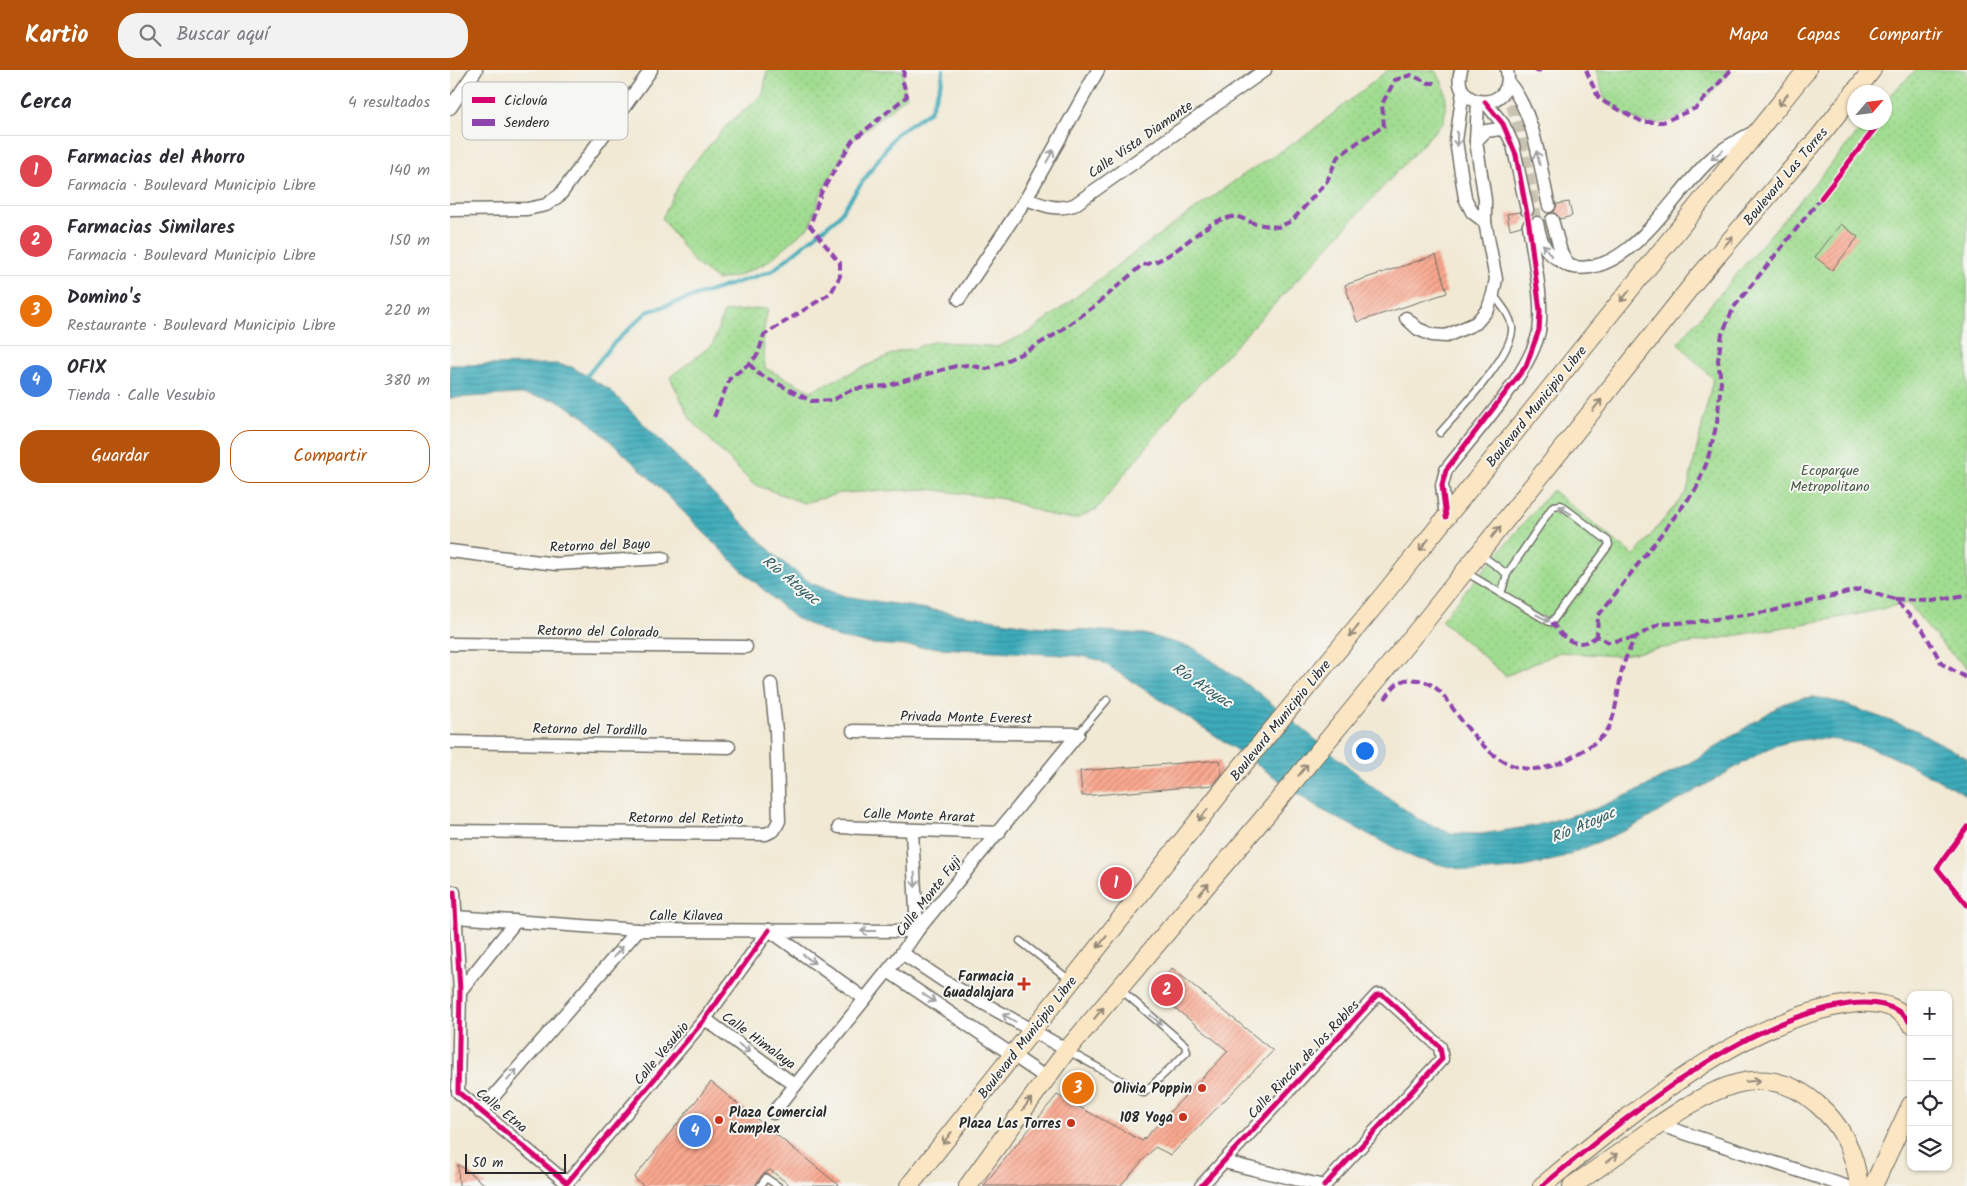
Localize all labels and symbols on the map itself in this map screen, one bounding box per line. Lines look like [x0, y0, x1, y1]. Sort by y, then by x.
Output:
legend [462, 82, 628, 140]
north arrow [1847, 85, 1892, 130]
text: Ciclovía [504, 90, 548, 112]
one-way arrow [1777, 93, 1788, 106]
street label: Calle Vista Diamante [1084, 95, 1198, 184]
text: Sendero [504, 112, 549, 134]
street label: Boulevard Las Torres [1738, 123, 1834, 231]
one-way arrow [1452, 130, 1462, 147]
one-way arrow [1045, 149, 1055, 164]
one-way arrow [1710, 150, 1724, 160]
one-way arrow [1533, 151, 1542, 167]
one-way arrow [1723, 236, 1734, 249]
one-way arrow [1541, 243, 1552, 256]
one-way arrow [1619, 289, 1630, 302]
street label: Boulevard Municipio Libre [1481, 341, 1593, 472]
one-way arrow [1591, 399, 1602, 412]
park label: Ecoparque Metropolitano [1790, 460, 1870, 498]
one-way arrow [1559, 504, 1573, 514]
one-way arrow [1490, 526, 1501, 539]
street label: Retorno del Bayo [549, 533, 651, 559]
one-way arrow [1418, 538, 1429, 551]
water label: Río Atoyac [757, 550, 825, 612]
one-way arrow [1535, 614, 1550, 623]
street label: Retorno del Colorado [537, 620, 659, 644]
one-way arrow [1348, 624, 1359, 637]
street label: Boulevard Municipio Libre [1225, 655, 1337, 786]
water label: Río Atoyac [1167, 657, 1237, 715]
street label: Privada Monte Everest [900, 706, 1033, 730]
street label: Retorno del Tordillo [532, 718, 647, 742]
your location [1352, 738, 1378, 764]
one-way arrow [1298, 764, 1309, 777]
water label: Río Atoyac [1548, 801, 1620, 850]
street label: Calle Monte Ararat [862, 803, 976, 829]
street label: Retorno del Retinto [628, 807, 744, 831]
one-way arrow [1198, 808, 1208, 822]
street label: Calle Monte Fuji [890, 851, 968, 942]
pin: 1 [1100, 864, 1132, 902]
one-way arrow [910, 872, 919, 888]
one-way arrow [1198, 883, 1209, 896]
street label: Calle Kilavea [649, 905, 723, 927]
one-way arrow [860, 926, 876, 936]
one-way arrow [1097, 935, 1107, 949]
one-way arrow [613, 946, 624, 959]
one-way arrow [801, 954, 815, 964]
place label: Farmacia Guadalajara [943, 966, 1014, 1004]
street label: Boulevard Municipio Libre [973, 971, 1083, 1104]
pin: 2 [1151, 971, 1183, 1009]
marker: Farmacia Guadalajara [1018, 978, 1030, 990]
one-way arrow [921, 993, 935, 1003]
street label: Calle Rincón de los Robles [1242, 995, 1365, 1124]
street label: Calle Himalaya [717, 1006, 800, 1075]
one-way arrow [1093, 1007, 1104, 1020]
one-way arrow [1002, 1013, 1016, 1023]
one-way arrow [1150, 1014, 1163, 1026]
street label: Calle Vesubio [629, 1017, 695, 1090]
one-way arrow [737, 1043, 751, 1053]
one-way arrow [506, 1069, 518, 1082]
pin: 3 [1062, 1069, 1094, 1107]
one-way arrow [1744, 1076, 1760, 1085]
place label: Olivia Poppin [1113, 1078, 1192, 1100]
marker: Olivia Poppin [1196, 1082, 1208, 1094]
street label: Calle Etna [471, 1083, 532, 1139]
one-way arrow [1022, 1097, 1032, 1111]
place label: Plaza Comercial Komplex [729, 1102, 827, 1140]
place label: 108 Yoga [1120, 1107, 1173, 1129]
marker: 108 Yoga [1177, 1111, 1189, 1123]
pin: 4 [679, 1112, 711, 1150]
place label: Plaza Las Torres [959, 1113, 1061, 1135]
marker: Plaza Comercial Komplex [713, 1114, 725, 1126]
marker: Plaza Las Torres [1065, 1117, 1077, 1129]
one-way arrow [941, 1131, 952, 1144]
scale bar [465, 1151, 566, 1174]
one-way arrow [1605, 1153, 1619, 1163]

